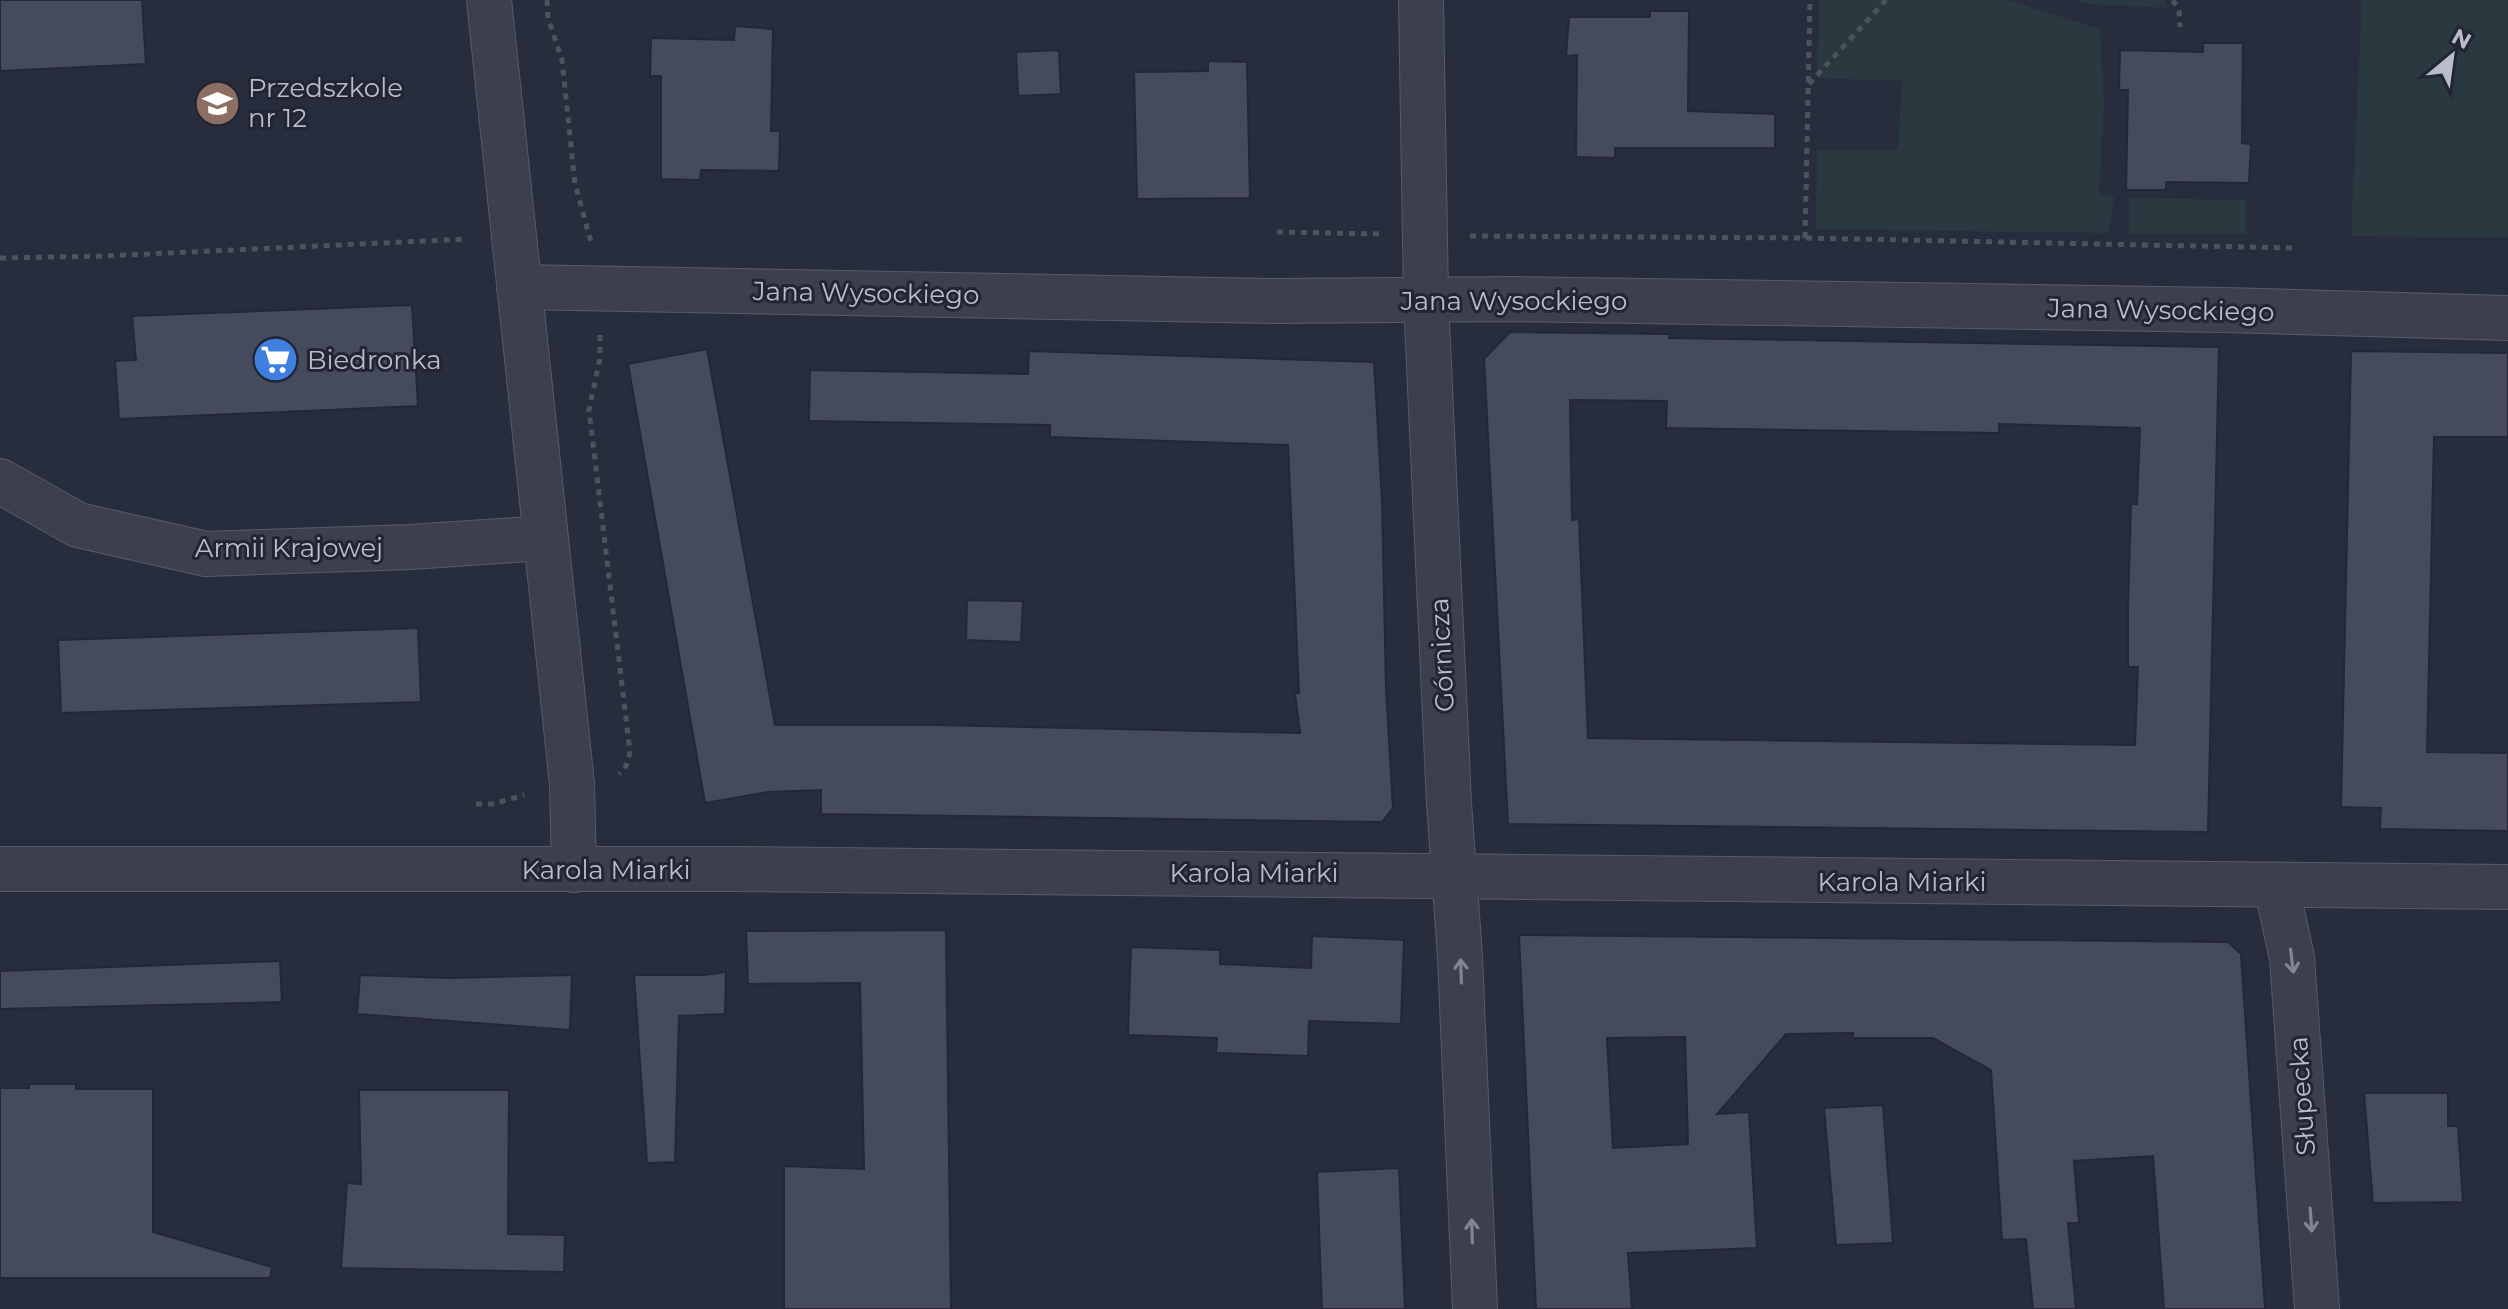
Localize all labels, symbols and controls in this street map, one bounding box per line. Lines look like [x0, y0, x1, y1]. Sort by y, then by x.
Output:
north arrow [2412, 16, 2492, 96]
text: N [2447, 23, 2476, 55]
place label: Przedszkole nr 12 [248, 72, 403, 134]
school or university icon: Przedszkole nr 12 [193, 79, 241, 127]
street label: Jana Wysockiego [751, 275, 980, 311]
street label: Jana Wysockiego [1400, 285, 1627, 317]
street label: Jana Wysockiego [2046, 292, 2275, 328]
supermarket icon: Biedronka [252, 336, 300, 384]
place label: Biedronka [307, 344, 442, 376]
street label: Armii Krajowej [195, 532, 383, 564]
street label: Górnicza [1423, 597, 1461, 713]
street label: Karola Miarki [522, 854, 690, 886]
street label: Karola Miarki [1170, 857, 1338, 889]
street label: Karola Miarki [1818, 866, 1986, 898]
one-way arrow [2284, 947, 2299, 974]
one-way arrow [1453, 958, 1468, 985]
street label: Słupecka [2282, 1035, 2322, 1157]
one-way arrow [2304, 1206, 2319, 1233]
one-way arrow [1464, 1218, 1479, 1245]

